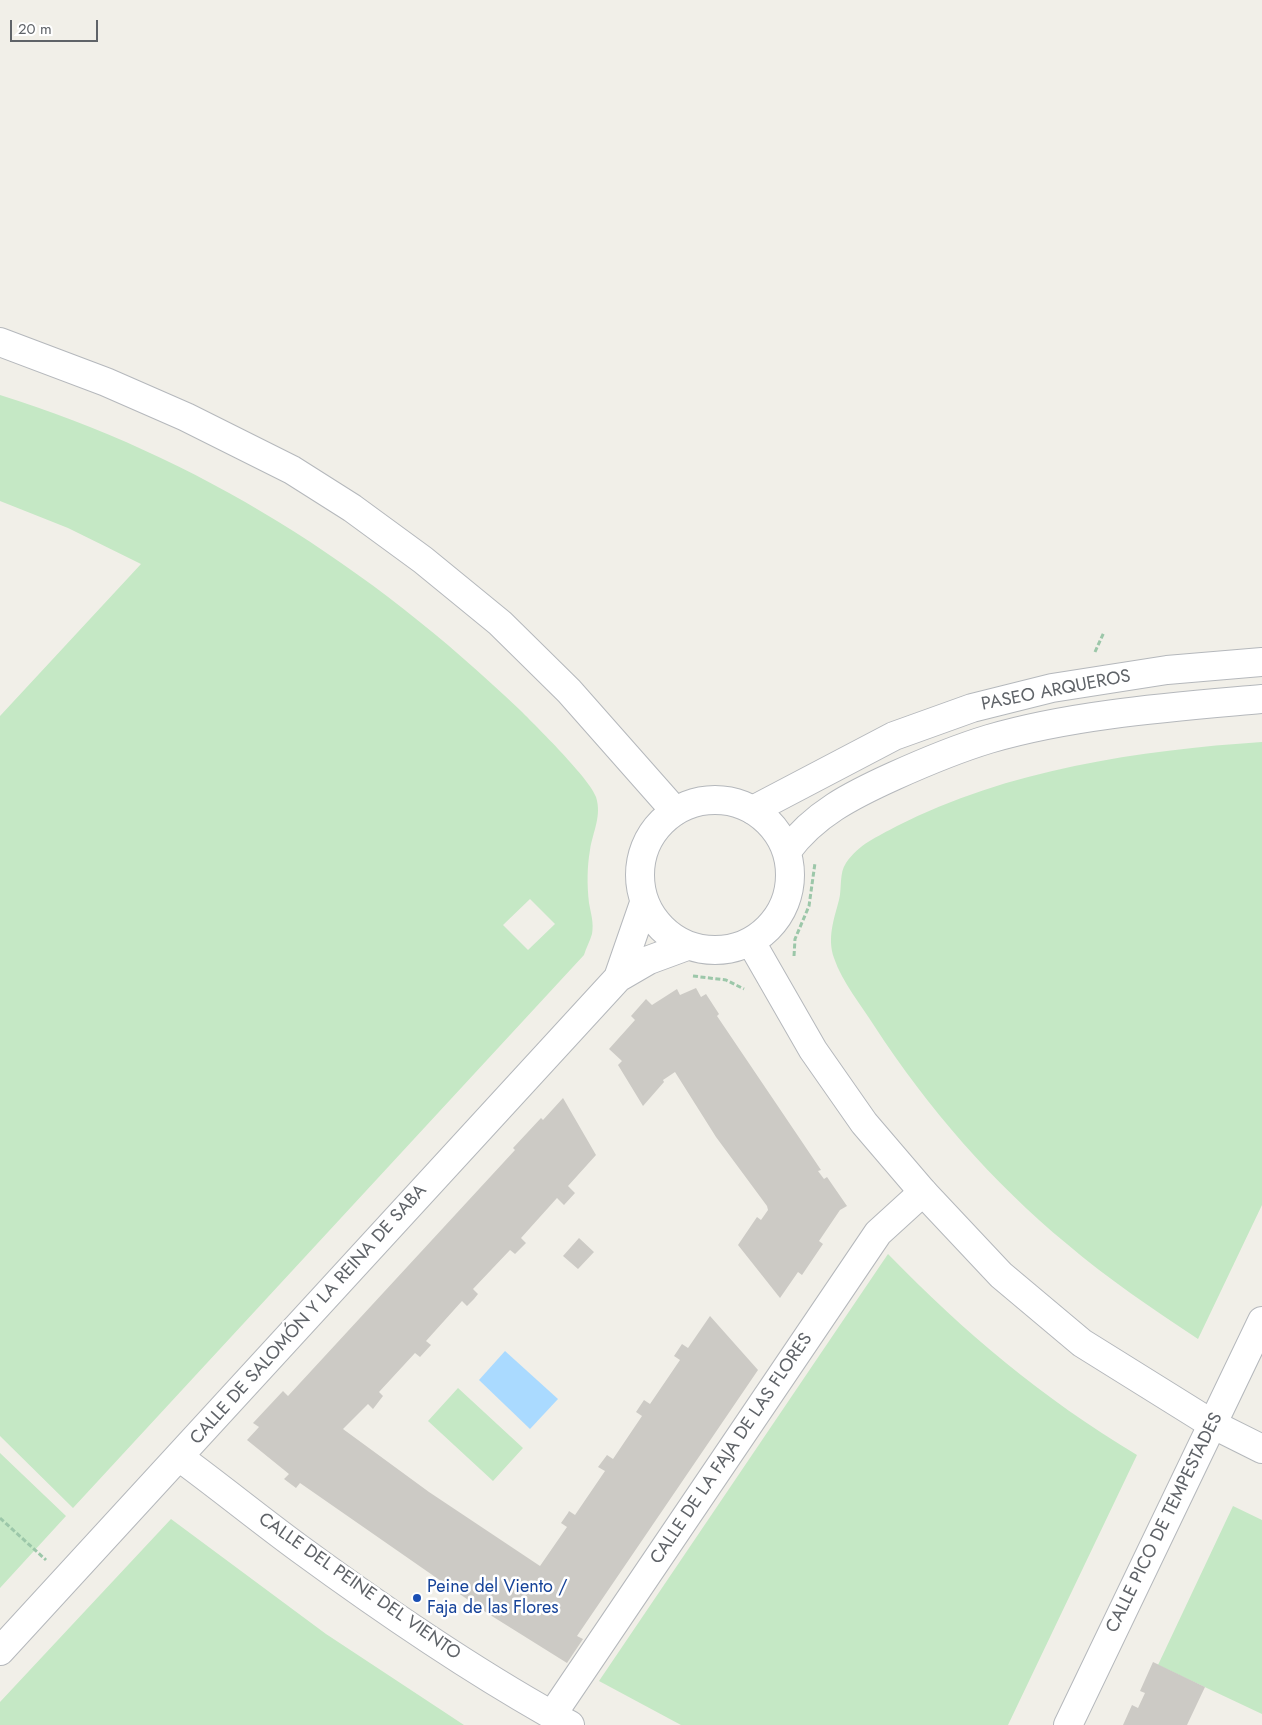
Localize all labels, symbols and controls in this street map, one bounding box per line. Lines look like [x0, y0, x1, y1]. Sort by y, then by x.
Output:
scale bar [12, 10, 100, 42]
text: 20 m [18, 18, 52, 40]
street label: PASEO ARQUEROS [980, 666, 1132, 716]
street label: CALLE DE SALOMÓN Y LA REINA DE SABA [186, 1180, 432, 1450]
street label: CALLE DE LA FAJA DE LAS FLORES [646, 1329, 818, 1569]
street label: CALLE PICO DE TEMPESTADES [1102, 1409, 1228, 1637]
street label: CALLE DEL PEINE DEL VIENTO [254, 1509, 464, 1665]
place label: Peine del Viento / Faja de las Flores [427, 1577, 568, 1620]
marker: Peine del Viento / Faja de las Flores [411, 1592, 423, 1604]

